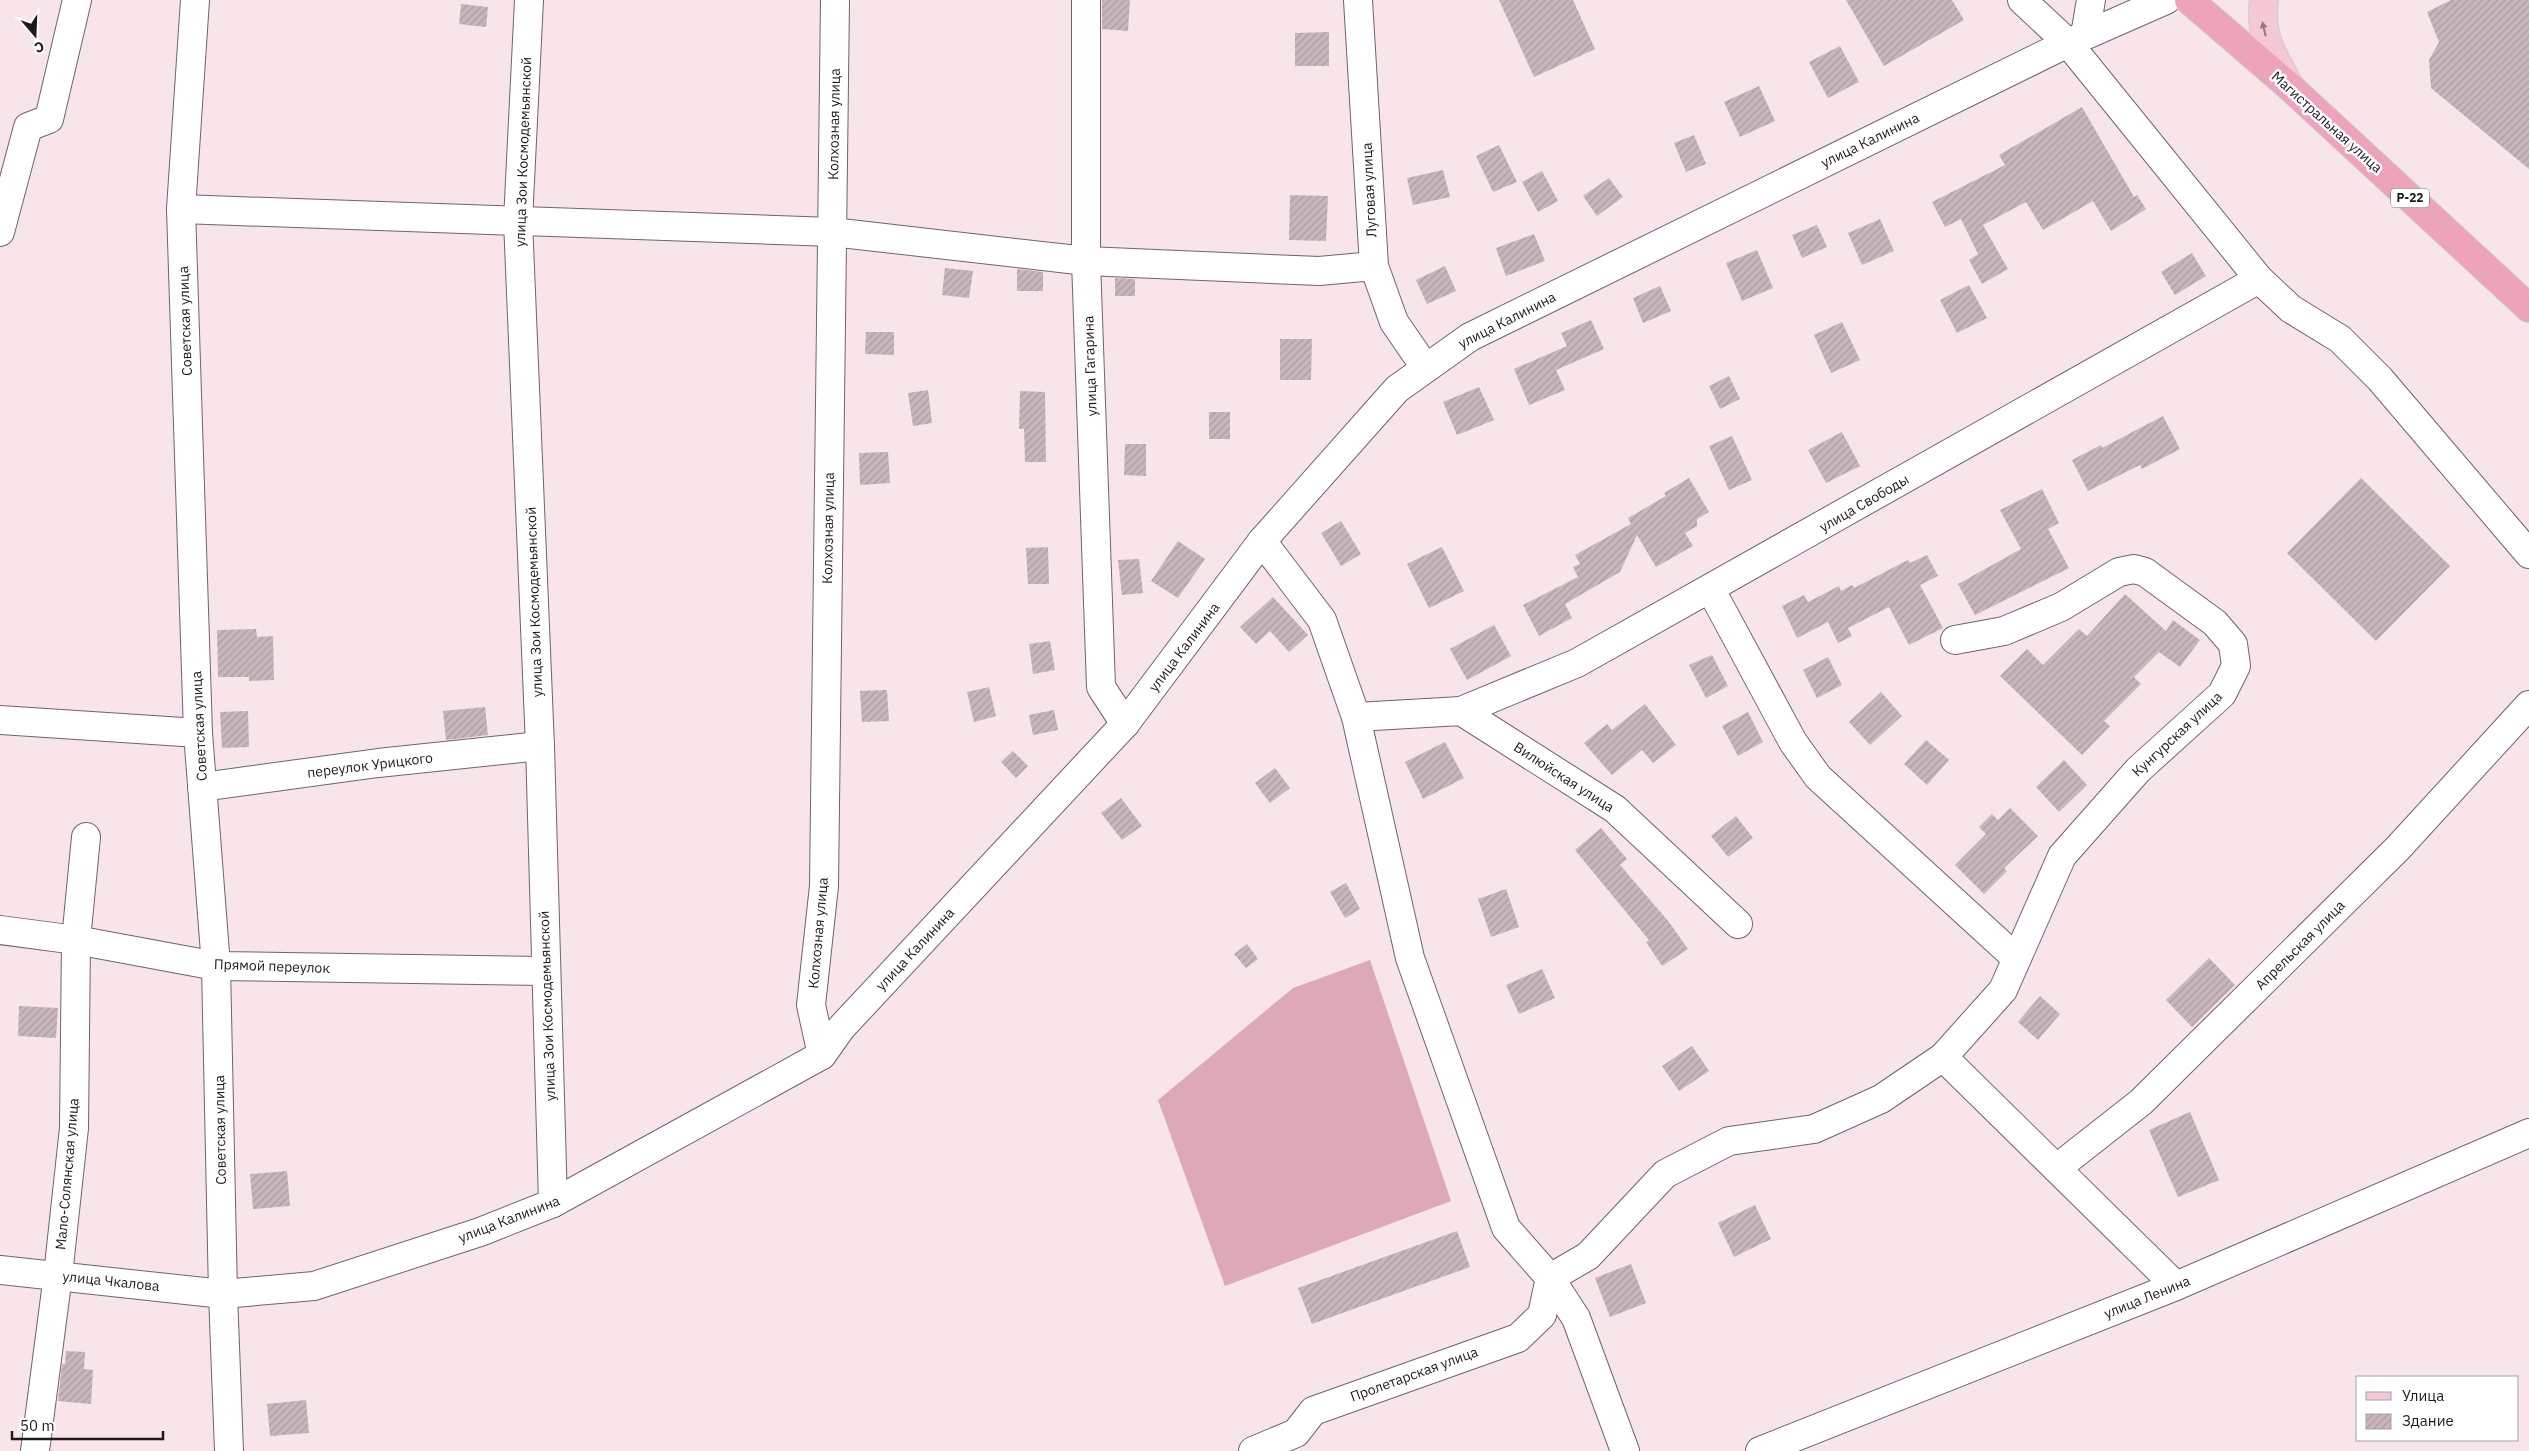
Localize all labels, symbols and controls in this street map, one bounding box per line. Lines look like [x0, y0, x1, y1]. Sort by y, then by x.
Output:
north arrow [10, 10, 60, 60]
one-way arrow [2260, 22, 2268, 37]
text: С [32, 37, 46, 57]
street label: улица Зои Космодемьянской [511, 56, 535, 248]
street label: Магистральная улица [2268, 67, 2387, 177]
street label: Колхозная улица [824, 68, 844, 180]
street label: улица Калинина [1818, 108, 1923, 172]
street label: Луговая улица [1357, 142, 1380, 238]
road number: Р-22 [2391, 188, 2429, 208]
street label: Советская улица [174, 265, 196, 376]
street label: улица Калинина [1455, 287, 1559, 352]
street label: улица Гагарина [1079, 315, 1101, 417]
street label: улица Свободы [1816, 470, 1912, 536]
street label: Колхозная улица [818, 472, 838, 584]
street label: улица Зои Космодемьянской [522, 506, 546, 698]
street label: улица Калинина [1145, 598, 1224, 695]
street label: Советская улица [187, 670, 211, 781]
street label: Кунгурская улица [2128, 687, 2226, 781]
street label: Вилюйская улица [1510, 738, 1618, 816]
street label: переулок Урицкого [306, 748, 434, 782]
street label: Колхозная улица [804, 876, 832, 989]
street label: Апрельская улица [2251, 896, 2349, 994]
street label: улица Калинина [872, 903, 958, 994]
street label: улица Зои Космодемьянской [535, 910, 559, 1102]
street label: Прямой переулок [214, 955, 331, 977]
street label: Советская улица [210, 1074, 230, 1185]
street label: Мало-Солянская улица [51, 1097, 83, 1251]
street label: улица Калинина [456, 1191, 563, 1247]
street label: улица Чкалова [62, 1267, 161, 1295]
street label: улица Ленина [2101, 1271, 2193, 1322]
street label: Пролетарская улица [1348, 1342, 1481, 1405]
legend [2356, 1376, 2519, 1441]
text: Улица [2402, 1386, 2444, 1405]
scale bar [12, 1408, 164, 1440]
text: Здание [2402, 1411, 2454, 1430]
text: 50 m [20, 1416, 55, 1435]

